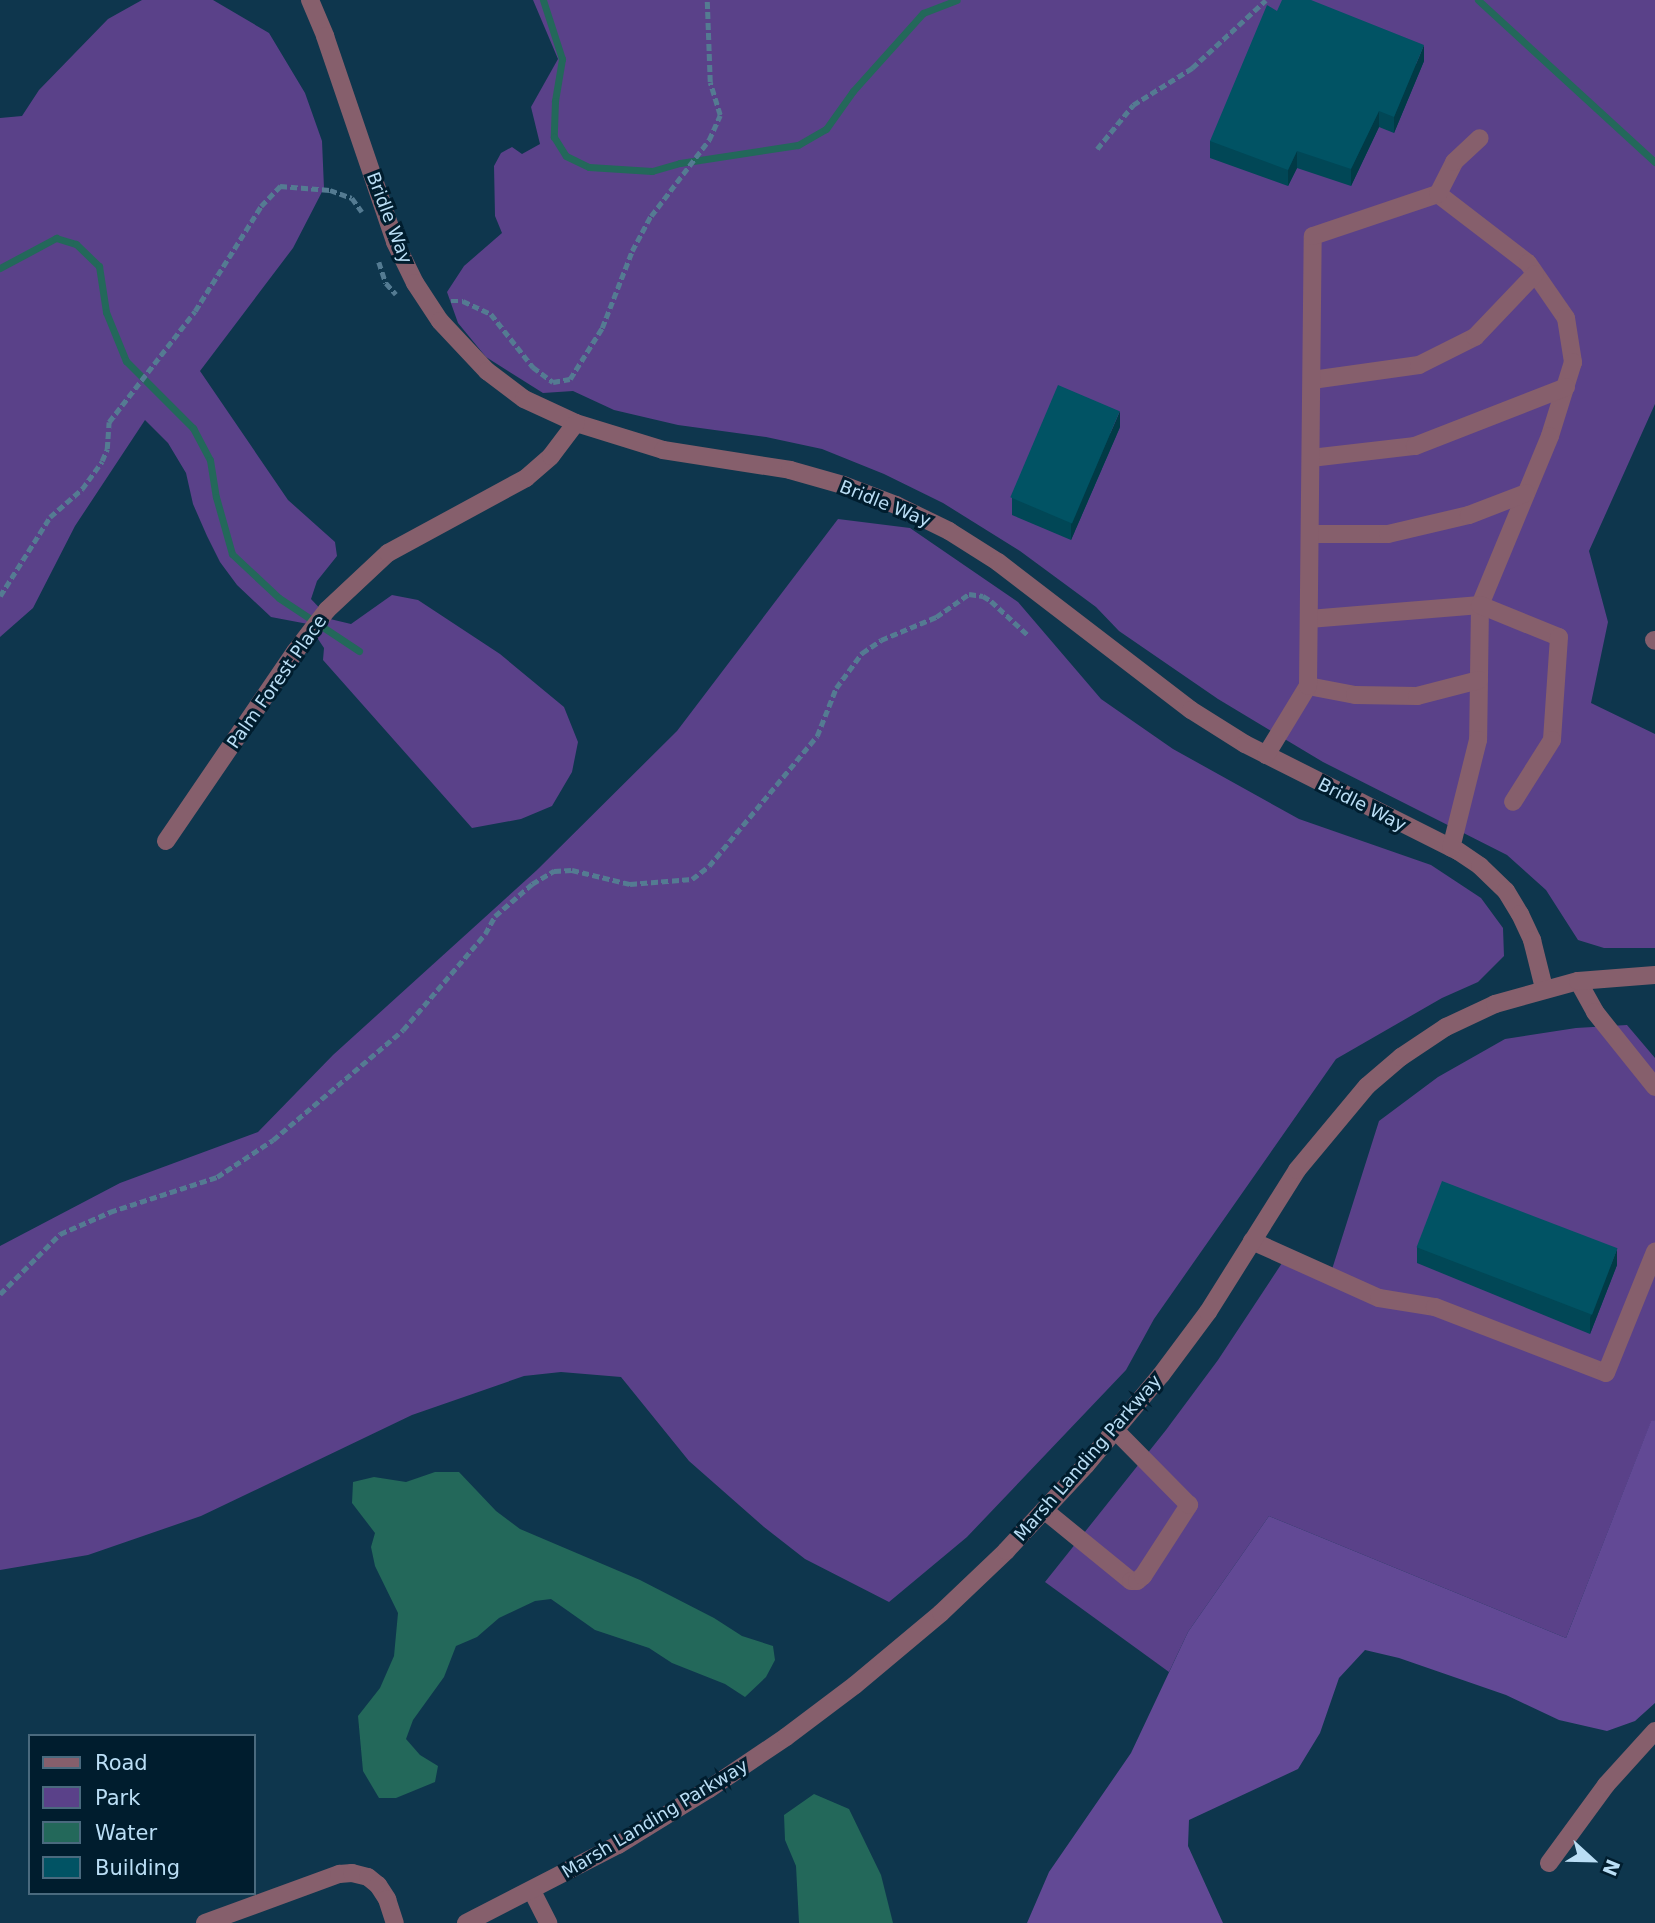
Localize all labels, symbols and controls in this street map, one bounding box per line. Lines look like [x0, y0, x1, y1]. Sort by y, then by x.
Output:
street label: Bridle Way [362, 169, 416, 267]
street label: Bridle Way [836, 476, 934, 532]
street label: Palm Forest Place [223, 611, 331, 753]
street label: Bridle Way [1314, 774, 1410, 836]
street label: Marsh Landing Parkway [1010, 1370, 1166, 1546]
legend [28, 1734, 256, 1895]
text: Road [95, 1751, 148, 1775]
street label: Marsh Landing Parkway [558, 1755, 752, 1883]
text: Park [95, 1786, 140, 1810]
text: Water [95, 1821, 157, 1845]
north arrow [1557, 1825, 1627, 1895]
text: Building [95, 1856, 180, 1880]
text: N [1598, 1856, 1625, 1879]

